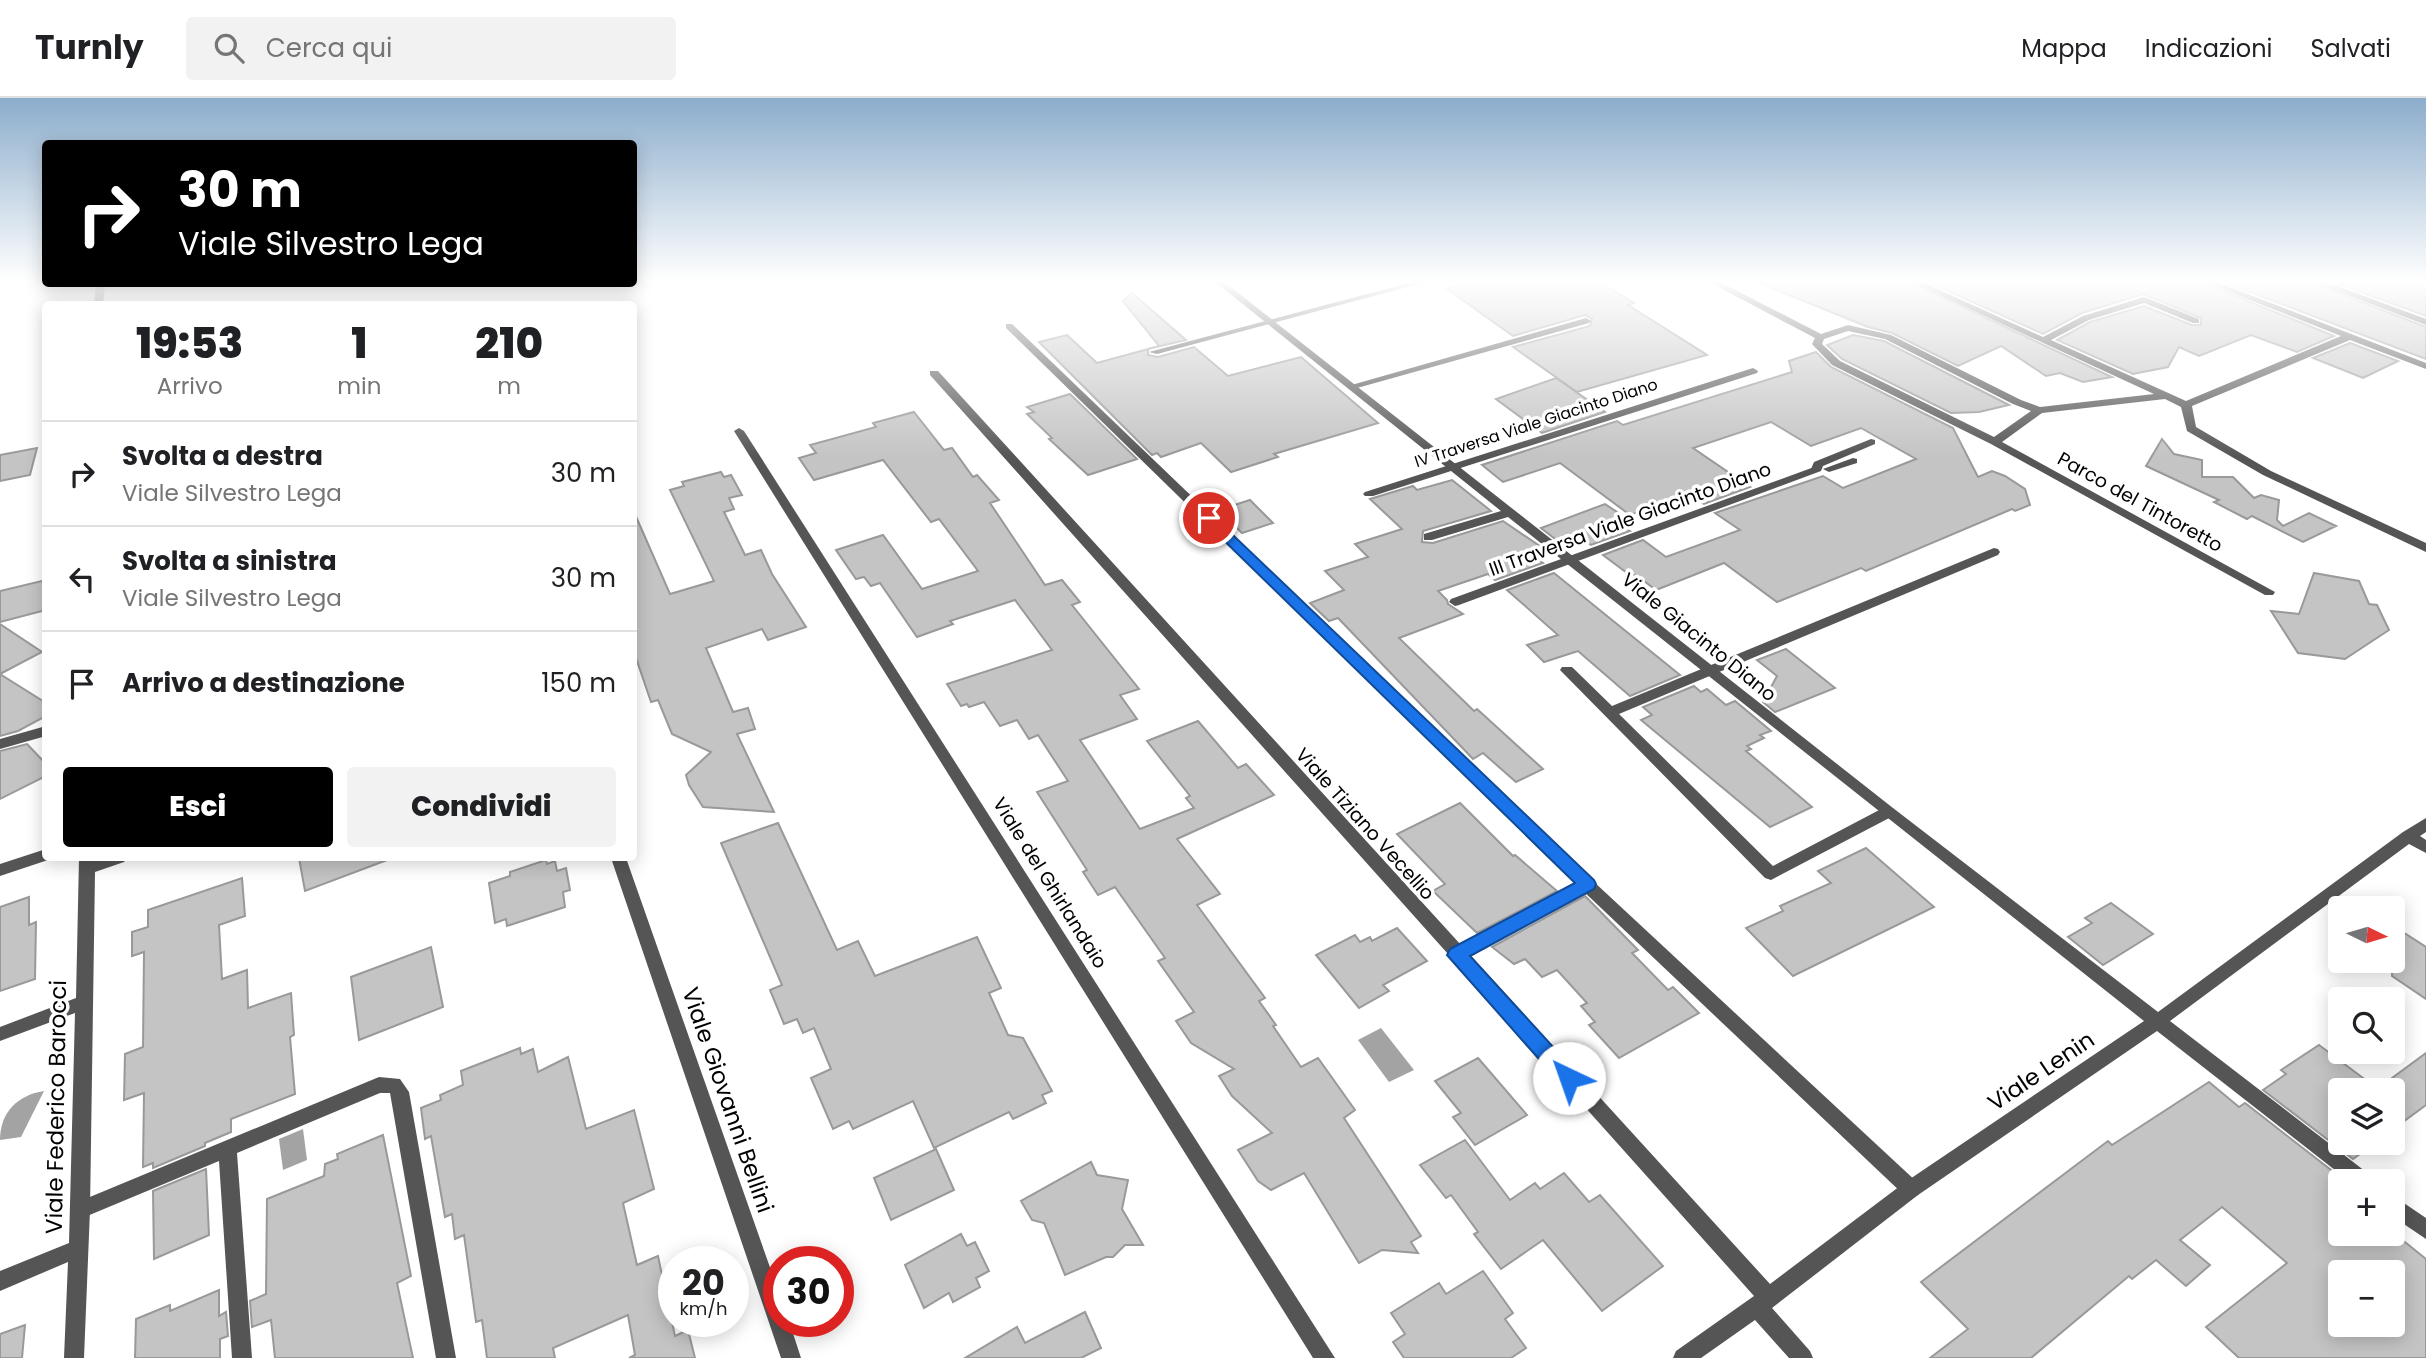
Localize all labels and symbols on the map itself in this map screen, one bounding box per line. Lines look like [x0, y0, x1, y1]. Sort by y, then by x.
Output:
street label: IV Traversa Viale Giacinto Diano [1411, 373, 1661, 473]
street label: Parco del Tintoretto [2052, 445, 2228, 559]
street label: III Traversa Viale Giacinto Diano [1485, 455, 1775, 583]
pin [1179, 488, 1239, 548]
street label: Viale Giacinto Diano [1616, 566, 1782, 708]
street label: Viale Tiziano Vecellio [1289, 742, 1441, 906]
street label: Viale del Ghirlandaio [986, 792, 1114, 974]
north arrow [2328, 896, 2404, 973]
street label: Viale Federico Barocci [38, 980, 74, 1234]
street label: Viale Giovanni Bellini [674, 983, 782, 1217]
street label: Viale Lenin [1981, 1024, 2101, 1118]
position arrow [1532, 1041, 1606, 1115]
speed limit sign: 30 [763, 1246, 854, 1337]

